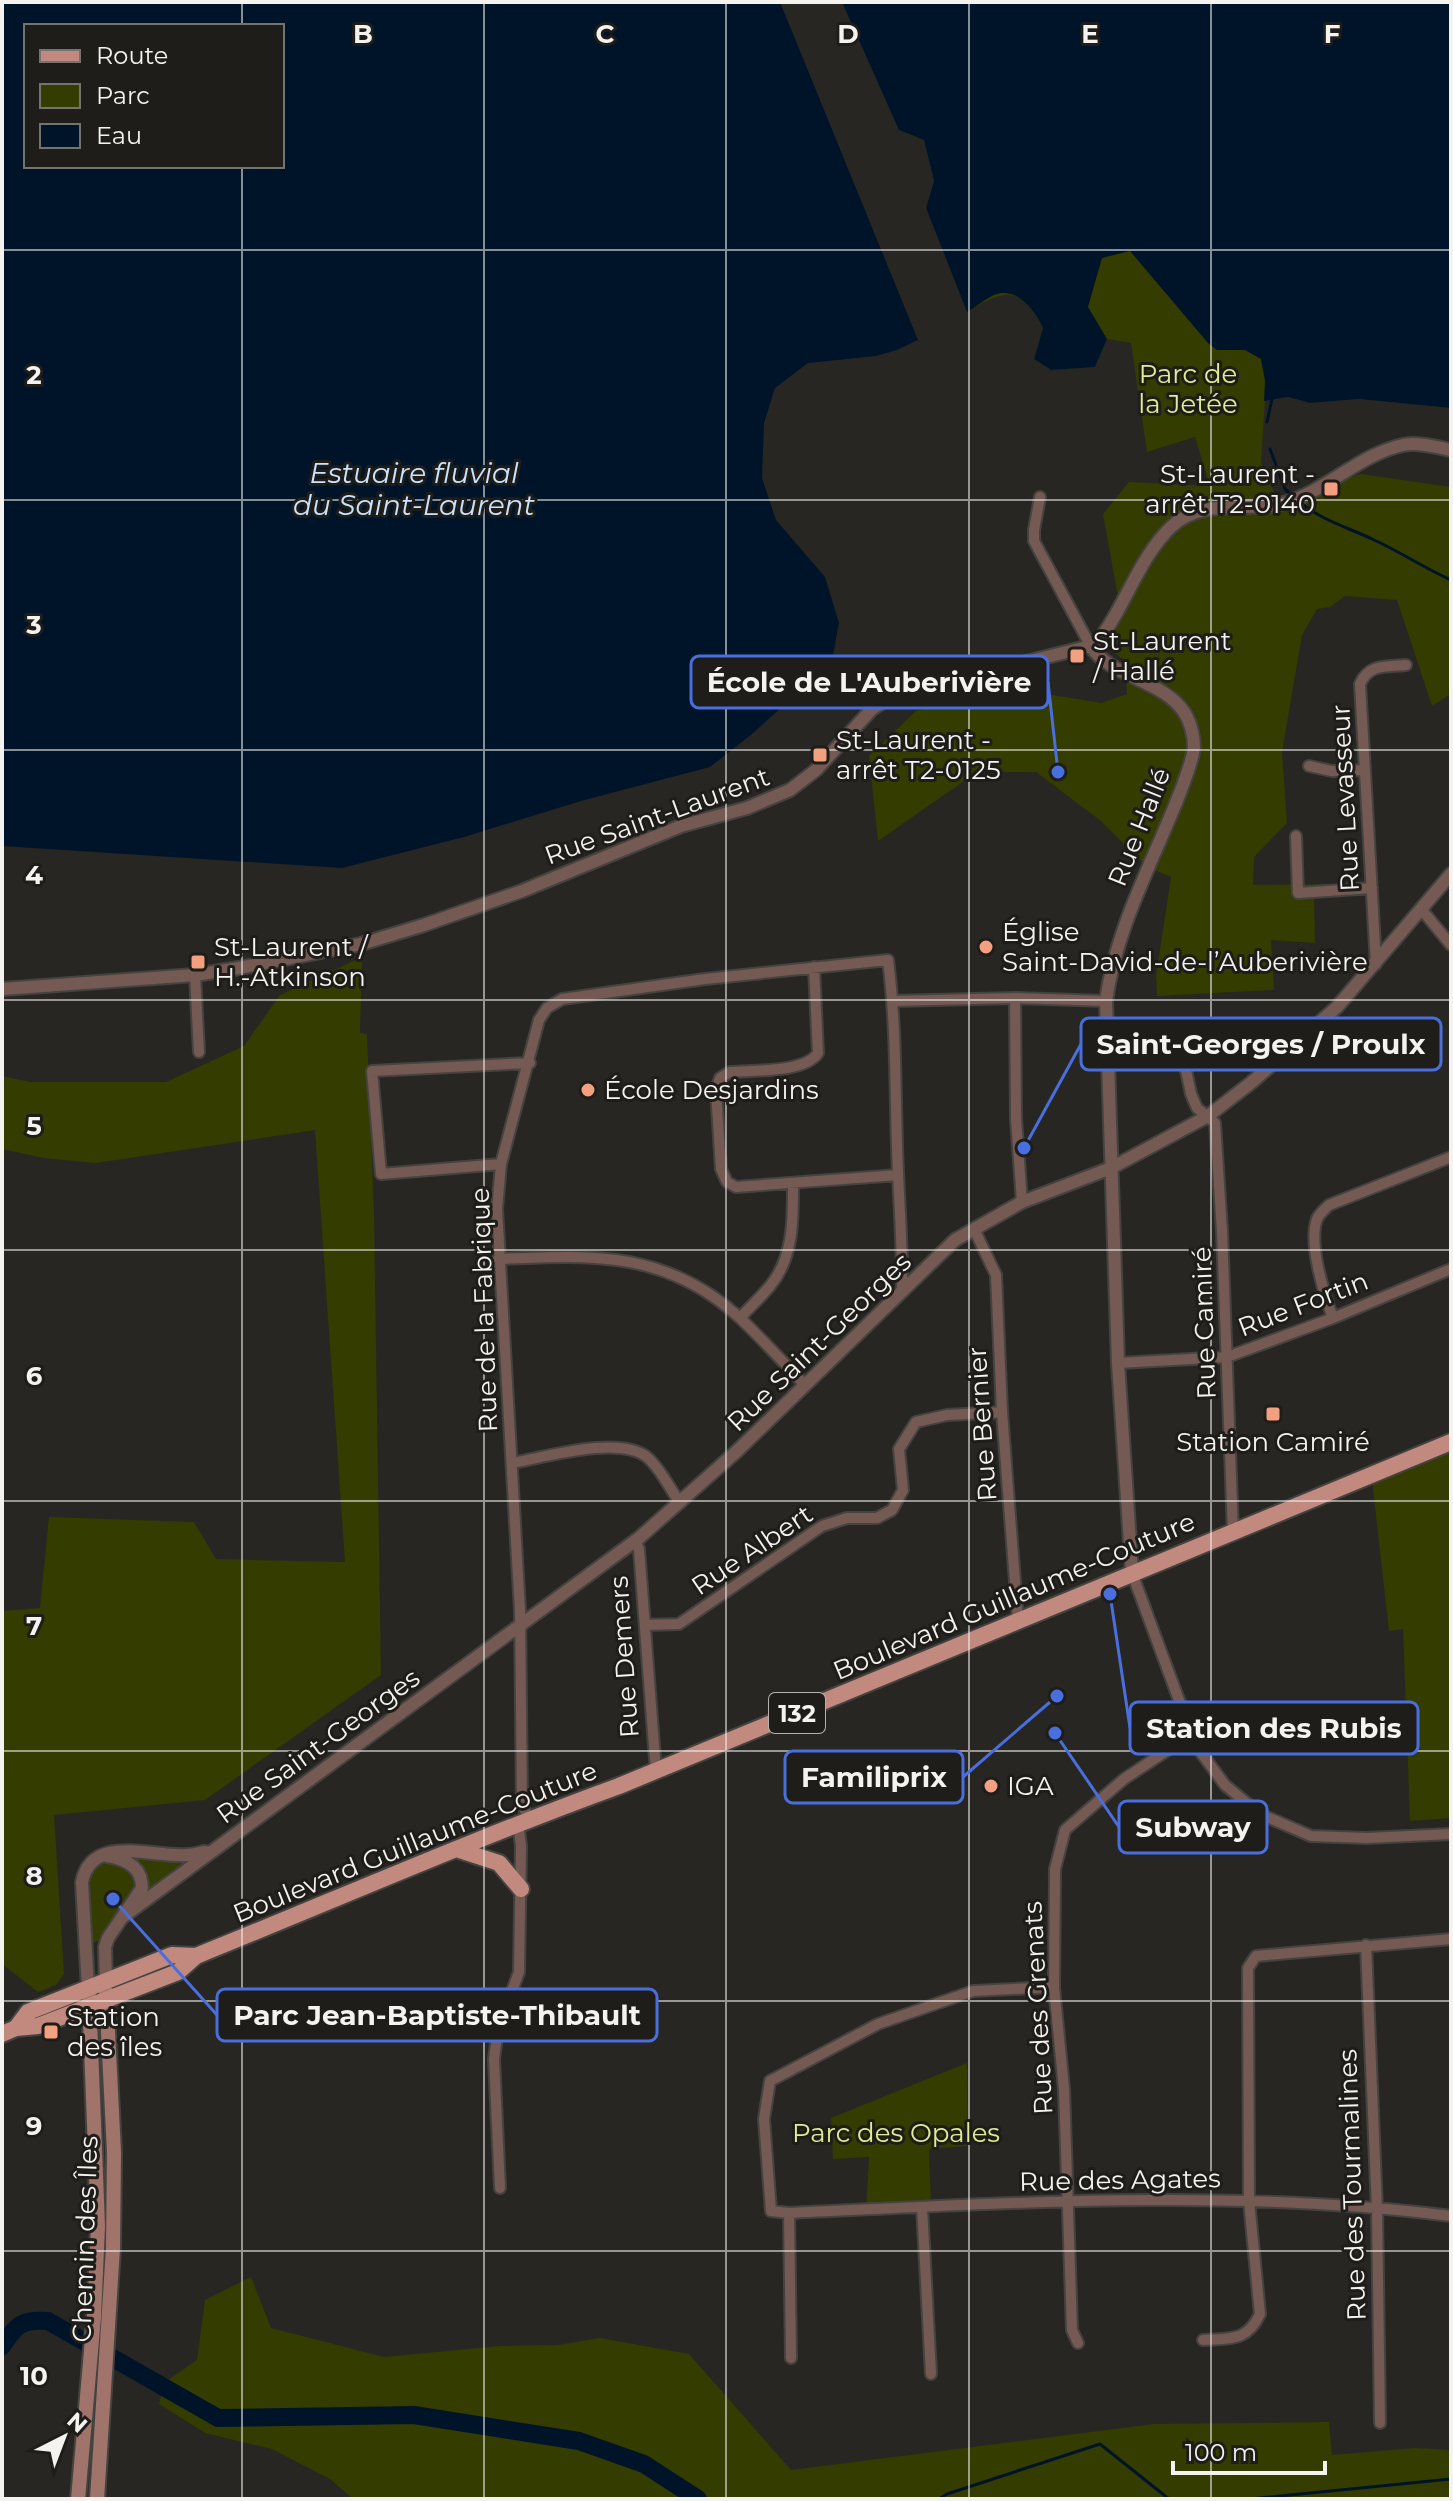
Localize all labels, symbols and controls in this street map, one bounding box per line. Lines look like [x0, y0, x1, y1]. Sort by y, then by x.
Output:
text: B [353, 18, 373, 50]
text: C [596, 18, 615, 50]
text: D [837, 18, 859, 50]
text: E [1081, 18, 1099, 50]
text: F [1324, 18, 1340, 50]
legend [24, 24, 284, 168]
text: Route [96, 41, 168, 70]
text: Parc [96, 81, 150, 110]
text: Eau [96, 121, 142, 150]
park label: Parc de la Jetée [1138, 358, 1238, 420]
text: 2 [26, 359, 42, 391]
water label: Estuaire fluvial du Saint-Laurent [293, 456, 536, 522]
place label: St-Laurent - arrêt T2-0140 [1145, 458, 1315, 520]
marker: St-Laurent - arrêt T2-0140 [1322, 480, 1340, 498]
text: 3 [25, 609, 42, 641]
place label: St-Laurent / Hallé [1092, 625, 1231, 687]
marker: St-Laurent / Hallé [1068, 647, 1086, 665]
callout: École de L'Auberivière [691, 656, 1048, 708]
text: École de L'Auberivière [707, 665, 1031, 699]
street label: Rue Levasseur [1324, 704, 1366, 892]
place label: St-Laurent - arrêt T2-0125 [836, 724, 1001, 786]
marker: St-Laurent - arrêt T2-0125 [811, 746, 829, 764]
street label: Rue Saint-Laurent [540, 760, 774, 872]
street label: Rue Hallé [1101, 763, 1177, 891]
text: 4 [25, 859, 43, 891]
place label: Église Saint-David-de-l’Auberivière [1002, 916, 1368, 978]
place label: St-Laurent / H.-Atkinson [214, 931, 369, 993]
marker: Église Saint-David-de-l’Auberivière [977, 938, 995, 956]
marker: St-Laurent / H.-Atkinson [189, 953, 207, 971]
callout: Saint-Georges / Proulx [1081, 1018, 1441, 1070]
text: Saint-Georges / Proulx [1097, 1027, 1426, 1061]
place label: École Desjardins [604, 1074, 819, 1106]
marker: École Desjardins [579, 1081, 597, 1099]
text: 5 [26, 1110, 42, 1142]
street label: Rue de la Fabrique [464, 1187, 504, 1433]
street label: Rue Saint-Georges [720, 1246, 918, 1438]
street label: Rue Camiré [1185, 1246, 1223, 1400]
street label: Rue Fortin [1233, 1265, 1373, 1343]
street label: Rue Bernier [961, 1346, 1003, 1502]
text: 6 [26, 1360, 43, 1392]
marker: Station Camiré [1264, 1405, 1282, 1423]
place label: Station Camiré [1176, 1426, 1370, 1458]
street label: Rue Albert [685, 1498, 819, 1602]
street label: Boulevard Guillaume-Couture [828, 1505, 1200, 1687]
street label: Rue Demers [602, 1575, 646, 1739]
text: 7 [26, 1610, 42, 1642]
street label: Rue Saint-Georges [210, 1661, 426, 1831]
road number: 132 [769, 1693, 825, 1733]
callout: Station des Rubis [1130, 1702, 1418, 1754]
text: Station des Rubis [1146, 1711, 1402, 1745]
callout: Familiprix [785, 1751, 963, 1803]
street label: Boulevard Guillaume-Couture [228, 1754, 602, 1930]
text: Familiprix [801, 1760, 947, 1794]
place label: IGA [1007, 1770, 1054, 1802]
marker: IGA [982, 1777, 1000, 1795]
callout: Subway [1119, 1801, 1267, 1853]
text: Subway [1135, 1810, 1251, 1844]
text: 8 [25, 1860, 43, 1892]
street label: Rue des Grenats [1016, 1900, 1060, 2116]
callout: Parc Jean-Baptiste-Thibault [217, 1989, 657, 2041]
text: Parc Jean-Baptiste-Thibault [233, 1998, 641, 2032]
place label: Station des îles [67, 2001, 162, 2063]
marker: Station des îles [42, 2023, 60, 2041]
street label: Rue des Tourmalines [1331, 2049, 1373, 2321]
text: 9 [26, 2110, 42, 2142]
park label: Parc des Opales [792, 2117, 1000, 2149]
street label: Chemin des Îles [65, 2135, 105, 2343]
street label: Rue des Agates [1019, 2162, 1221, 2198]
text: 10 [20, 2360, 48, 2392]
north arrow [24, 2397, 104, 2477]
text: N [61, 2407, 93, 2438]
scale bar [1173, 2425, 1325, 2475]
text: 100 m [1185, 2438, 1257, 2467]

